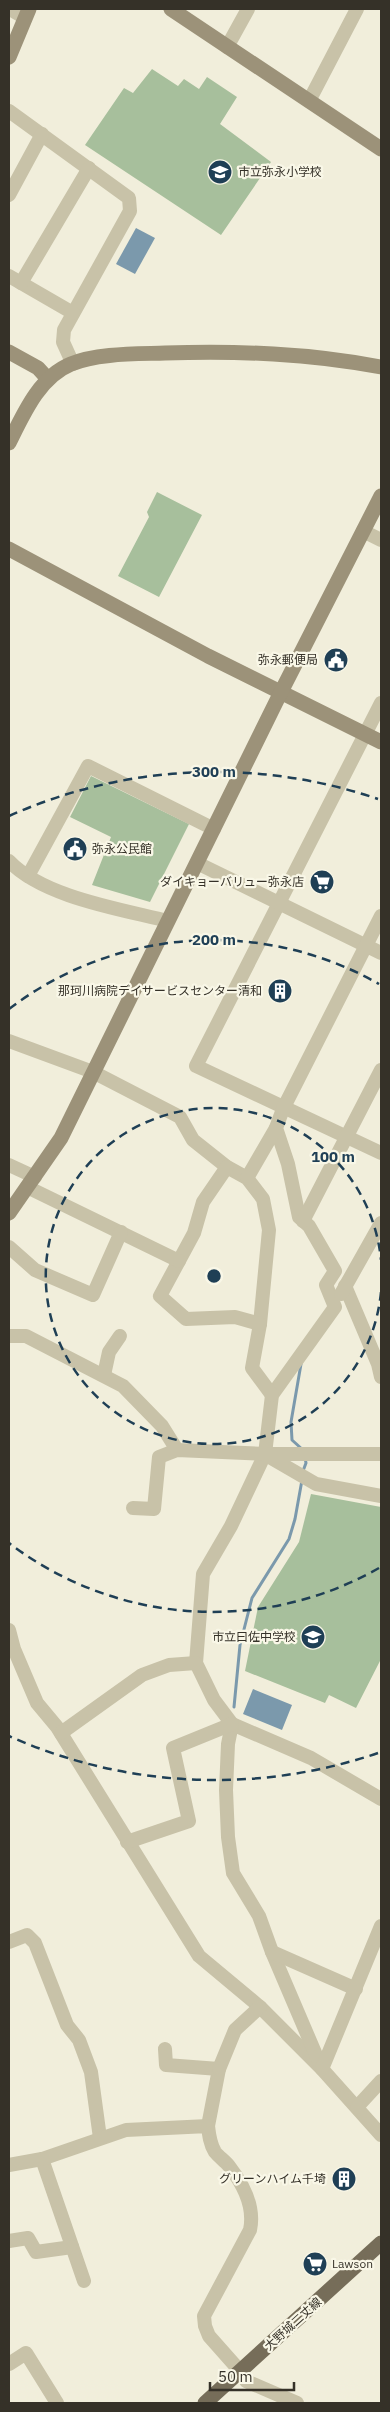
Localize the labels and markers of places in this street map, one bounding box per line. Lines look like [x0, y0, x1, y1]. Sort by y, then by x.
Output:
school or university icon: 市立弥永小学校 [207, 159, 233, 185]
place label: 市立弥永小学校 [238, 164, 322, 179]
public building icon: 弥永郵便局 [323, 647, 349, 673]
place label: 弥永郵便局 [258, 652, 318, 667]
public building icon: 弥永公民館 [62, 836, 88, 862]
place label: 弥永公民館 [92, 841, 152, 856]
supermarket icon: ダイキョーバリュー弥永店 [309, 869, 335, 895]
place label: ダイキョーバリュー弥永店 [160, 874, 304, 889]
building icon: 那珂川病院デイサービスセンター清和 [267, 978, 293, 1004]
place label: 那珂川病院デイサービスセンター清和 [58, 983, 262, 998]
centre of rings [205, 1267, 223, 1285]
school or university icon: 市立曰佐中学校 [300, 1624, 326, 1650]
place label: 市立曰佐中学校 [212, 1629, 296, 1644]
building icon: グリーンハイム千埼 [331, 2166, 357, 2192]
place label: グリーンハイム千埼 [219, 2171, 326, 2186]
supermarket icon: Lawson [302, 2251, 328, 2277]
place label: Lawson [332, 2256, 373, 2271]

